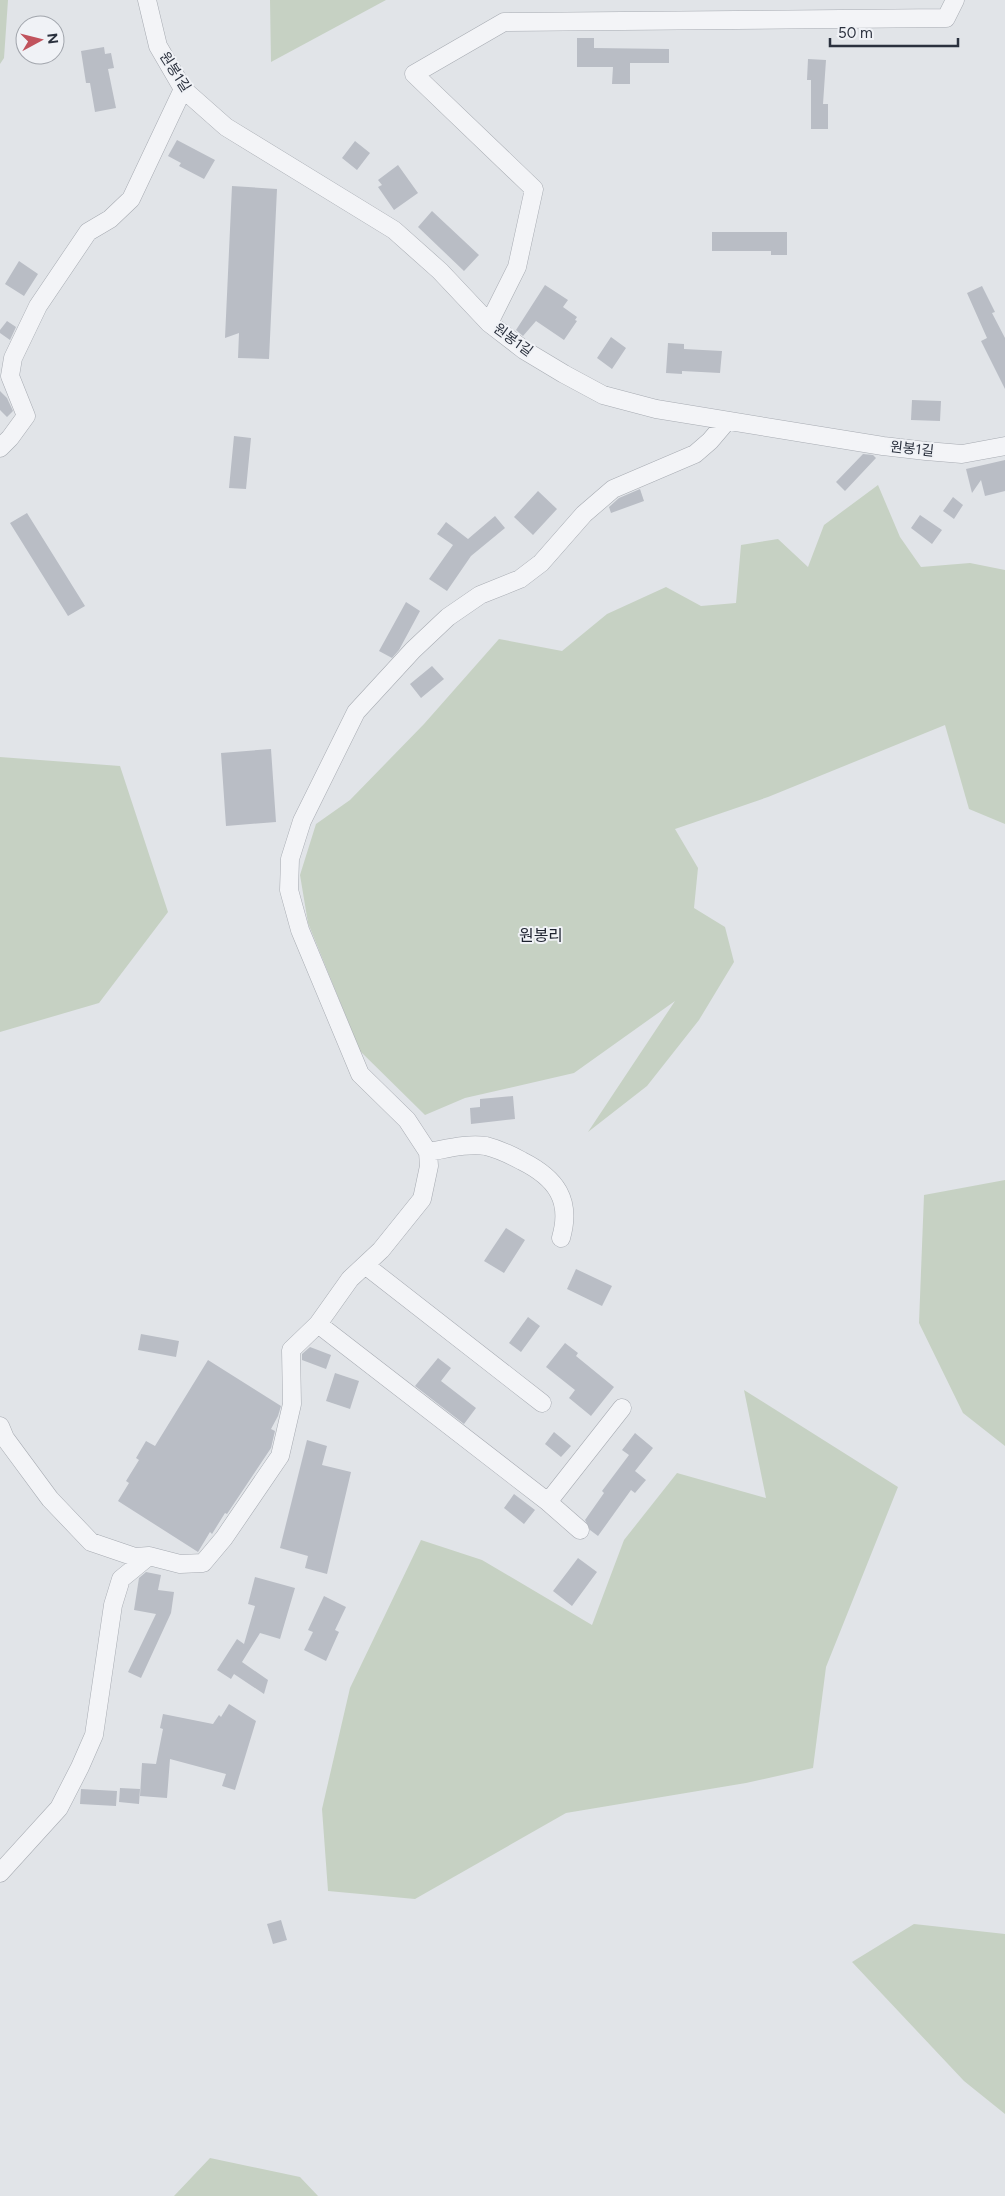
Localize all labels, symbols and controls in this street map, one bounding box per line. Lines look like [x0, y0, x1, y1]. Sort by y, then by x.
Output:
north arrow [15, 15, 65, 65]
scale bar [830, 15, 958, 47]
text: 50 m [838, 24, 873, 42]
text: N [43, 32, 62, 45]
street label: 원봉1길 [156, 49, 194, 95]
street label: 원봉1길 [490, 320, 536, 360]
street label: 원봉1길 [889, 438, 935, 460]
district label: 원봉리 [519, 926, 563, 945]

